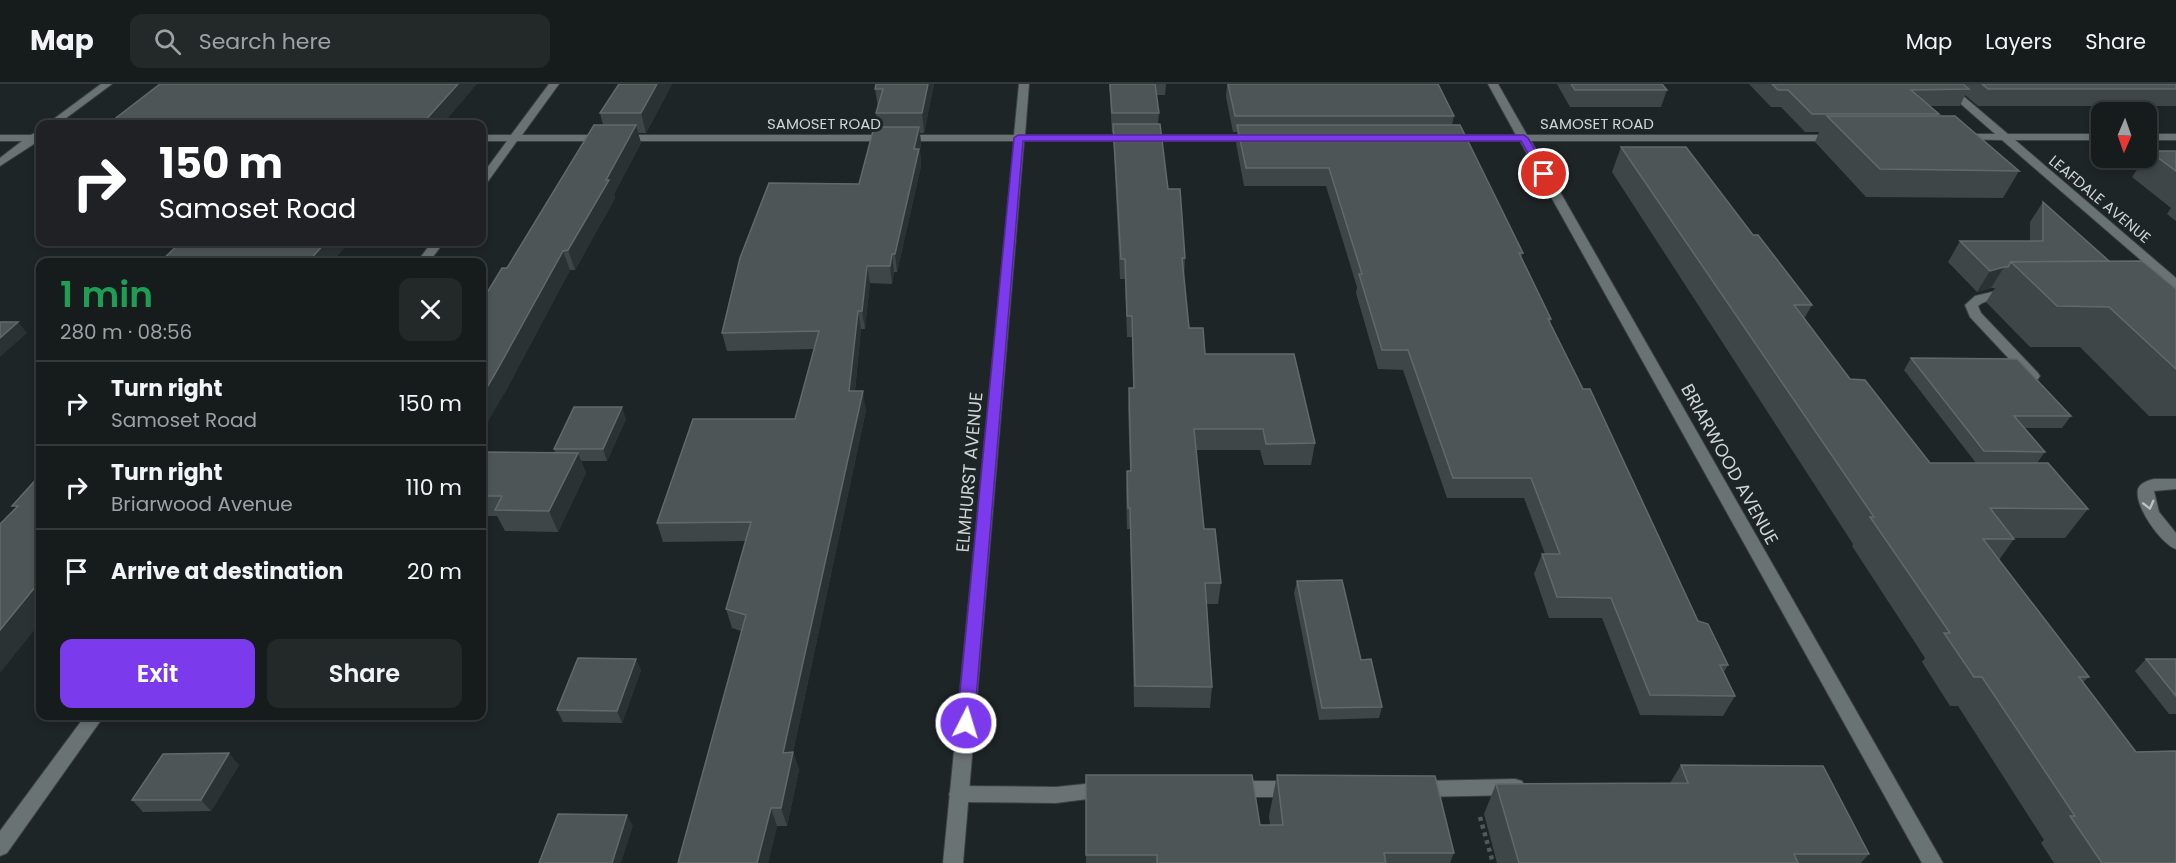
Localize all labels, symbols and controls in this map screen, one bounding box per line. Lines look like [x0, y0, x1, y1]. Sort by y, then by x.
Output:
search box [130, 14, 550, 68]
text: Map [30, 21, 94, 60]
icon: search [151, 25, 184, 58]
text: Search here [199, 26, 331, 57]
text: Map [1906, 27, 1952, 56]
text: Layers [1985, 27, 2052, 56]
text: Share [2085, 27, 2146, 56]
north arrow [2091, 102, 2157, 168]
map controls [2091, 102, 2157, 168]
street label: SAMOSET ROAD [767, 113, 881, 134]
street label: SAMOSET ROAD [1540, 113, 1654, 134]
text: 150 m [159, 134, 283, 193]
icon: right [60, 144, 138, 222]
pin [1518, 148, 1569, 199]
street label: LEAFDALE AVENUE [2045, 150, 2155, 248]
icon: arrive [1527, 157, 1560, 190]
text: Samoset Road [159, 190, 356, 227]
text: 1 min [60, 269, 153, 320]
button: close [399, 278, 462, 341]
text: 280 m · 08:56 [60, 318, 192, 346]
text: Turn right [111, 373, 222, 404]
street label: BRIARWOOD AVENUE [1675, 379, 1785, 549]
icon: right [60, 387, 93, 420]
text: 150 m [399, 388, 462, 419]
street label: ELMHURST AVENUE [950, 391, 988, 553]
text: Samoset Road [111, 406, 257, 434]
text: Turn right [111, 457, 222, 488]
icon: right [60, 471, 93, 504]
text: 110 m [406, 472, 462, 503]
text: Briarwood Avenue [111, 490, 293, 518]
one-way arrow [2141, 500, 2154, 510]
icon: arrive [60, 555, 93, 588]
text: Arrive at destination [111, 556, 343, 587]
text: 20 m [407, 556, 462, 587]
button: Exit [60, 639, 255, 708]
button: Share [267, 639, 462, 708]
position arrow [934, 691, 998, 755]

